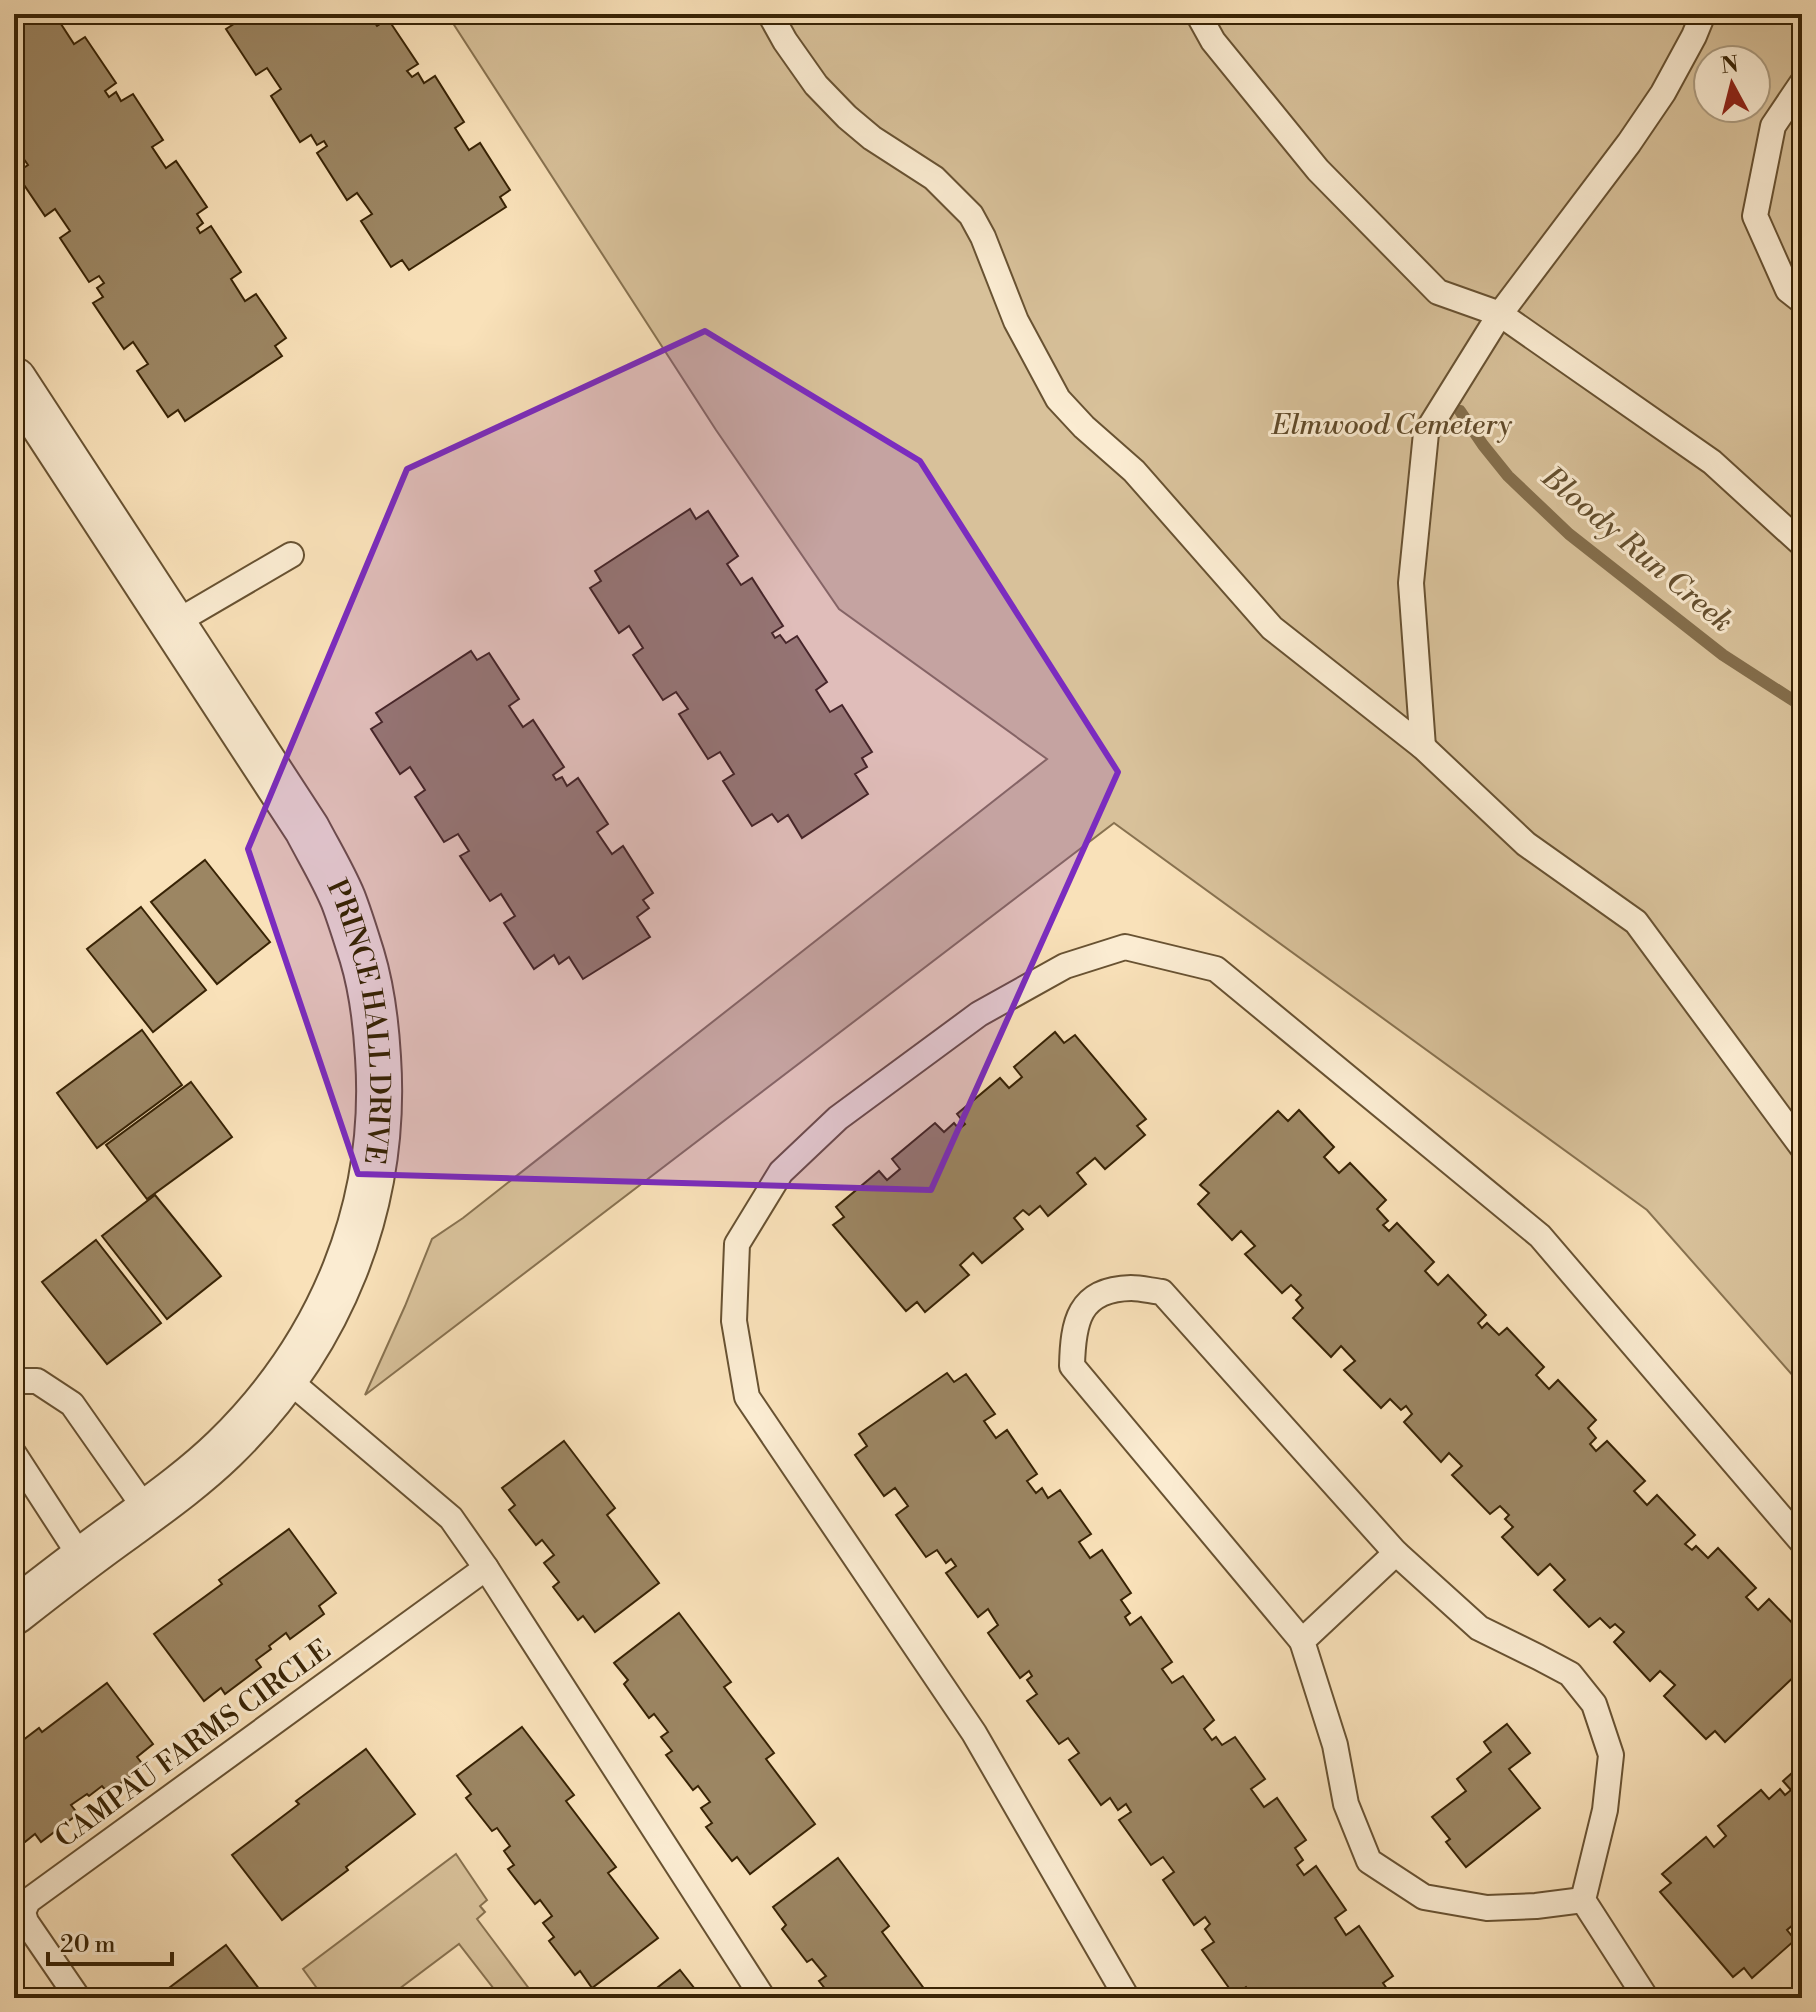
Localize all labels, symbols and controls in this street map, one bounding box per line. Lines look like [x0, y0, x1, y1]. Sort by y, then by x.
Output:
north arrow [1692, 44, 1772, 124]
text: N [1719, 51, 1741, 80]
park label: Elmwood Cemetery [1270, 408, 1513, 443]
water label: Bloody Run Creek [1533, 458, 1740, 641]
street label: PRINCE HALL DRIVE [319, 874, 397, 1166]
street label: CAMPAU FARMS CIRCLE [48, 1632, 338, 1856]
scale bar [48, 1916, 172, 1966]
text: 20 m [60, 1930, 116, 1960]

